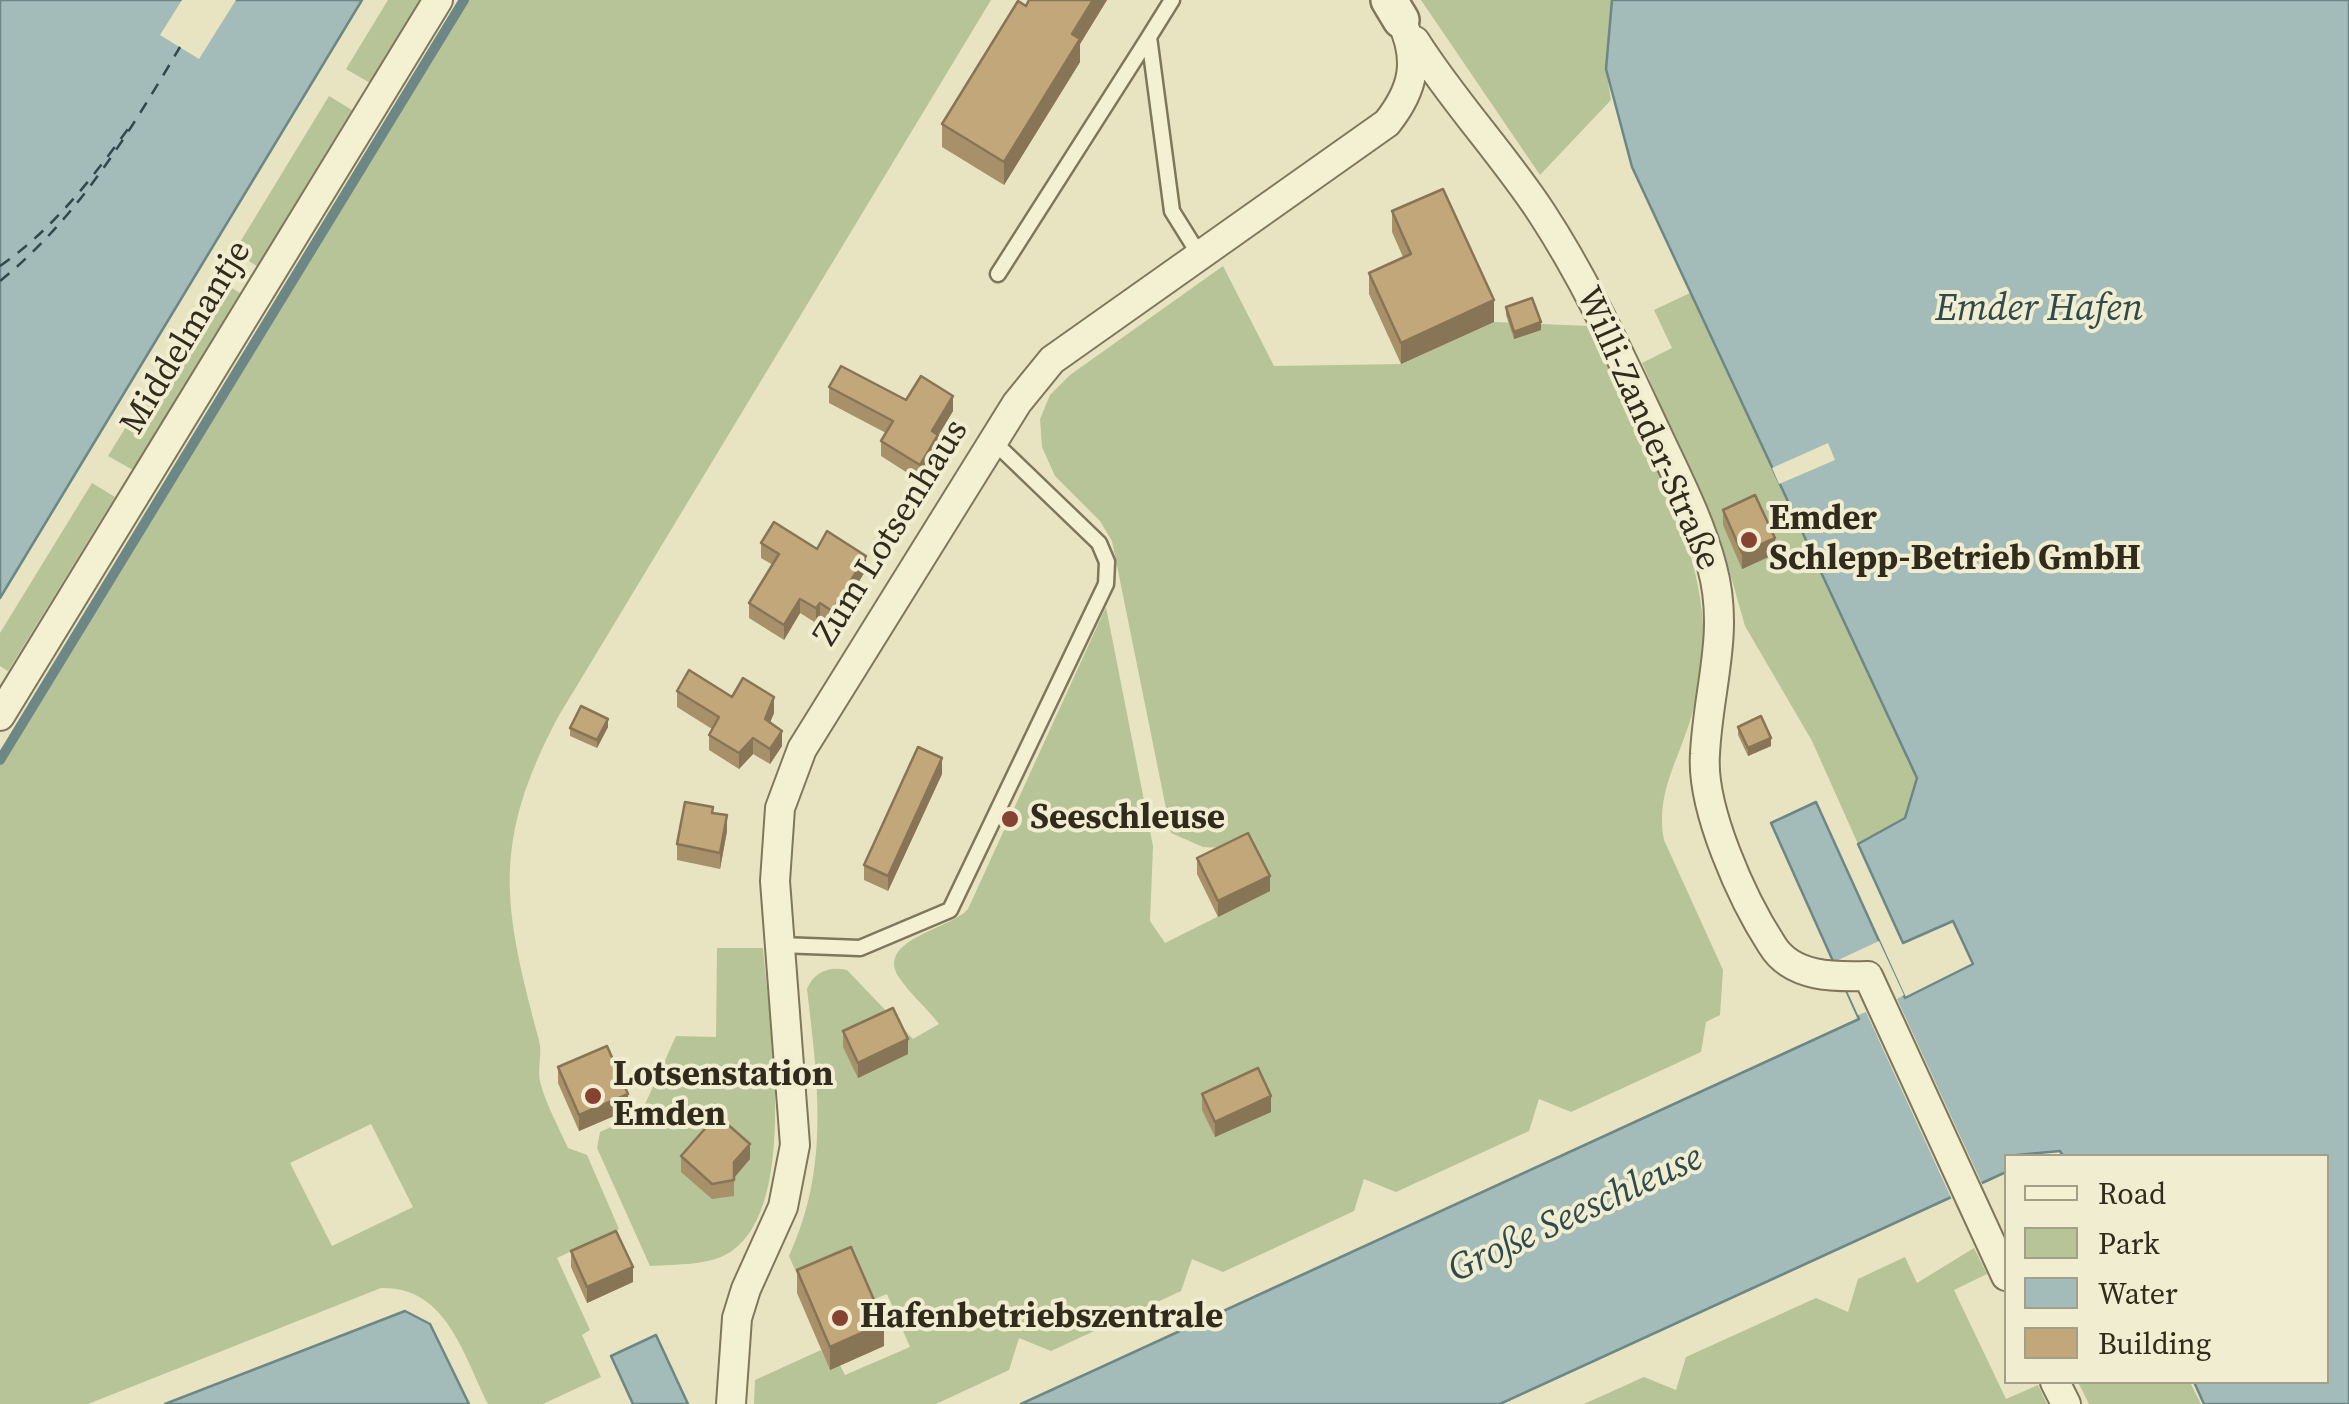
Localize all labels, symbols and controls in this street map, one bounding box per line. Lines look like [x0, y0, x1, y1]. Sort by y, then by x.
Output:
street label: Middelmantje [113, 233, 261, 443]
street label: Willi-Zander-Straße [1566, 281, 1728, 577]
water label: Emder Hafen [1935, 287, 2143, 333]
street label: Zum Lotsenhaus [806, 412, 978, 654]
place label: Emder Schlepp-Betrieb GmbH [1769, 499, 2141, 581]
marker: Emder Schlepp-Betrieb GmbH [1738, 529, 1760, 551]
place label: Seeschleuse [1030, 798, 1225, 840]
marker: Seeschleuse [999, 808, 1021, 830]
place label: Lotsenstation Emden [613, 1055, 833, 1137]
marker: Lotsenstation Emden [582, 1085, 604, 1107]
water label: Große Seeschleuse [1442, 1136, 1710, 1294]
legend [2004, 1154, 2329, 1384]
text: Road [2098, 1173, 2166, 1214]
text: Park [2098, 1223, 2160, 1264]
text: Water [2098, 1273, 2178, 1314]
place label: Hafenbetriebszentrale [860, 1297, 1223, 1339]
marker: Hafenbetriebszentrale [829, 1307, 851, 1329]
text: Building [2098, 1323, 2211, 1364]

